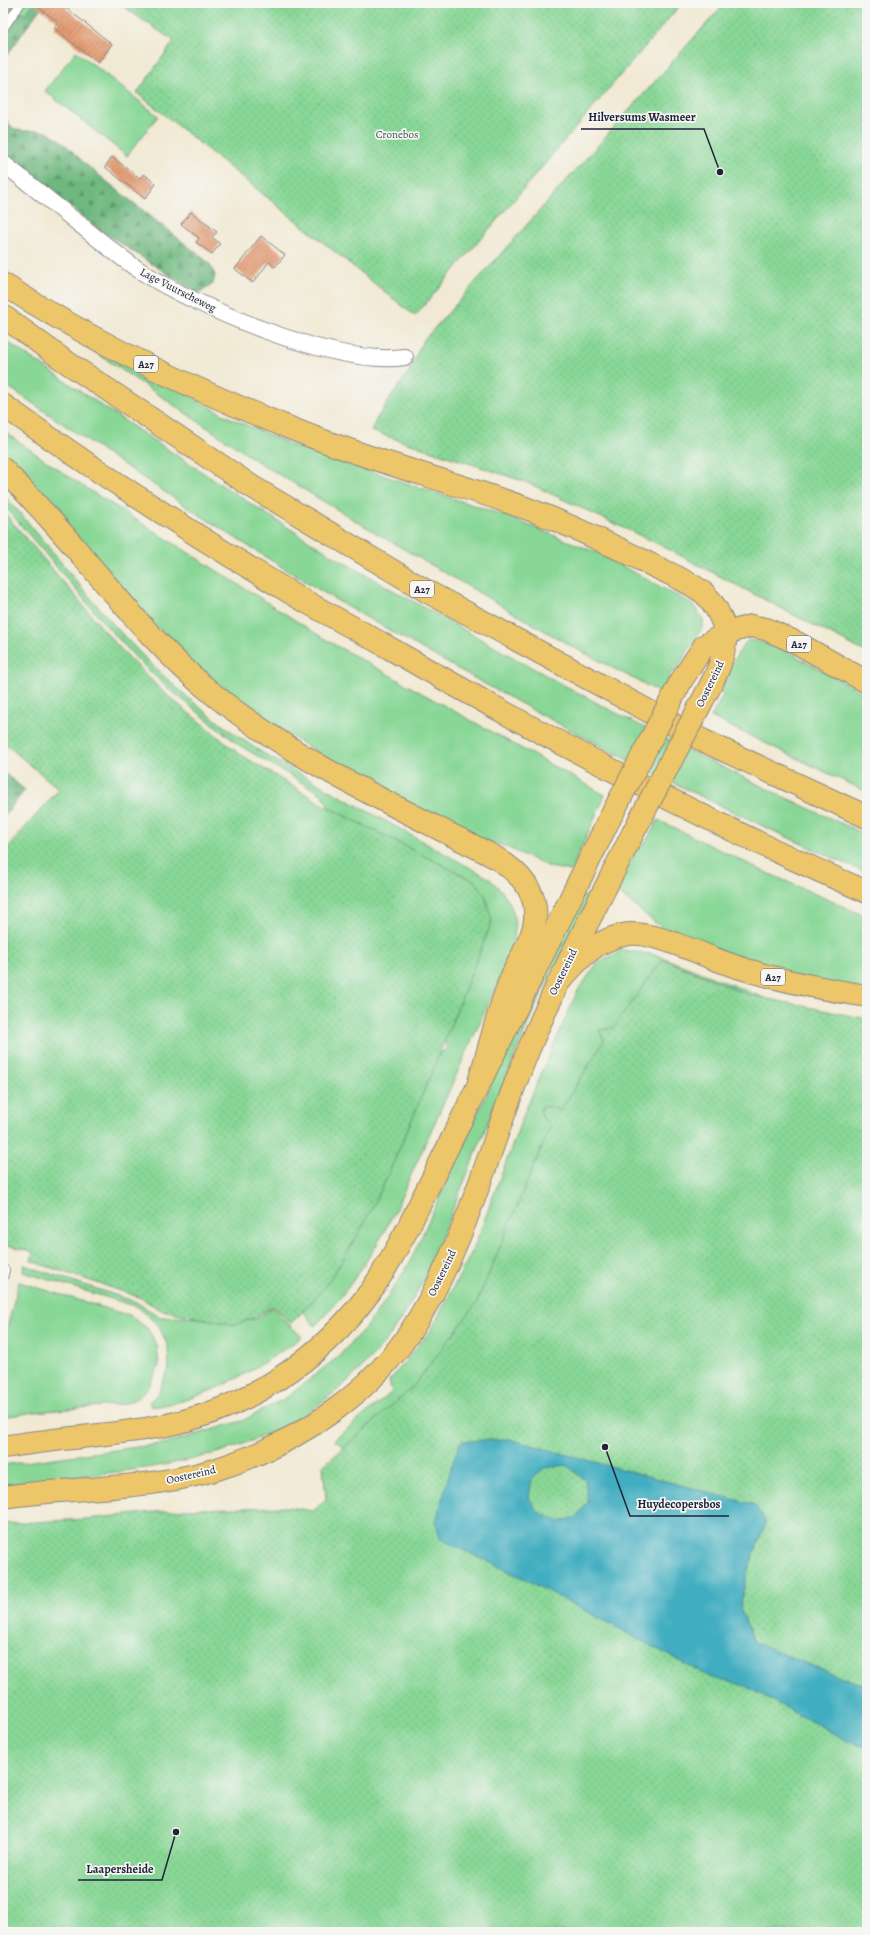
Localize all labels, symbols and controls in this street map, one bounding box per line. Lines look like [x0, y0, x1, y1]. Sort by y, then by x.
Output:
callout: Hilversums Wasmeer [581, 105, 704, 129]
text: Hilversums Wasmeer [588, 109, 696, 125]
park label: Cronebos [376, 127, 418, 142]
street label: Lage Vuurscheweg [137, 264, 219, 316]
road number: A27 [134, 356, 158, 372]
road number: A27 [410, 581, 434, 597]
road number: A27 [787, 636, 811, 652]
street label: Oostereind [692, 658, 728, 710]
street label: Oostereind [545, 946, 581, 998]
road number: A27 [761, 969, 785, 985]
street label: Oostereind [424, 1247, 460, 1299]
street label: Oostereind [165, 1462, 217, 1488]
callout: Huydecopersbos [630, 1492, 729, 1516]
text: Huydecopersbos [637, 1496, 721, 1512]
callout: Laapersheide [78, 1856, 162, 1880]
text: Laapersheide [86, 1861, 154, 1877]

